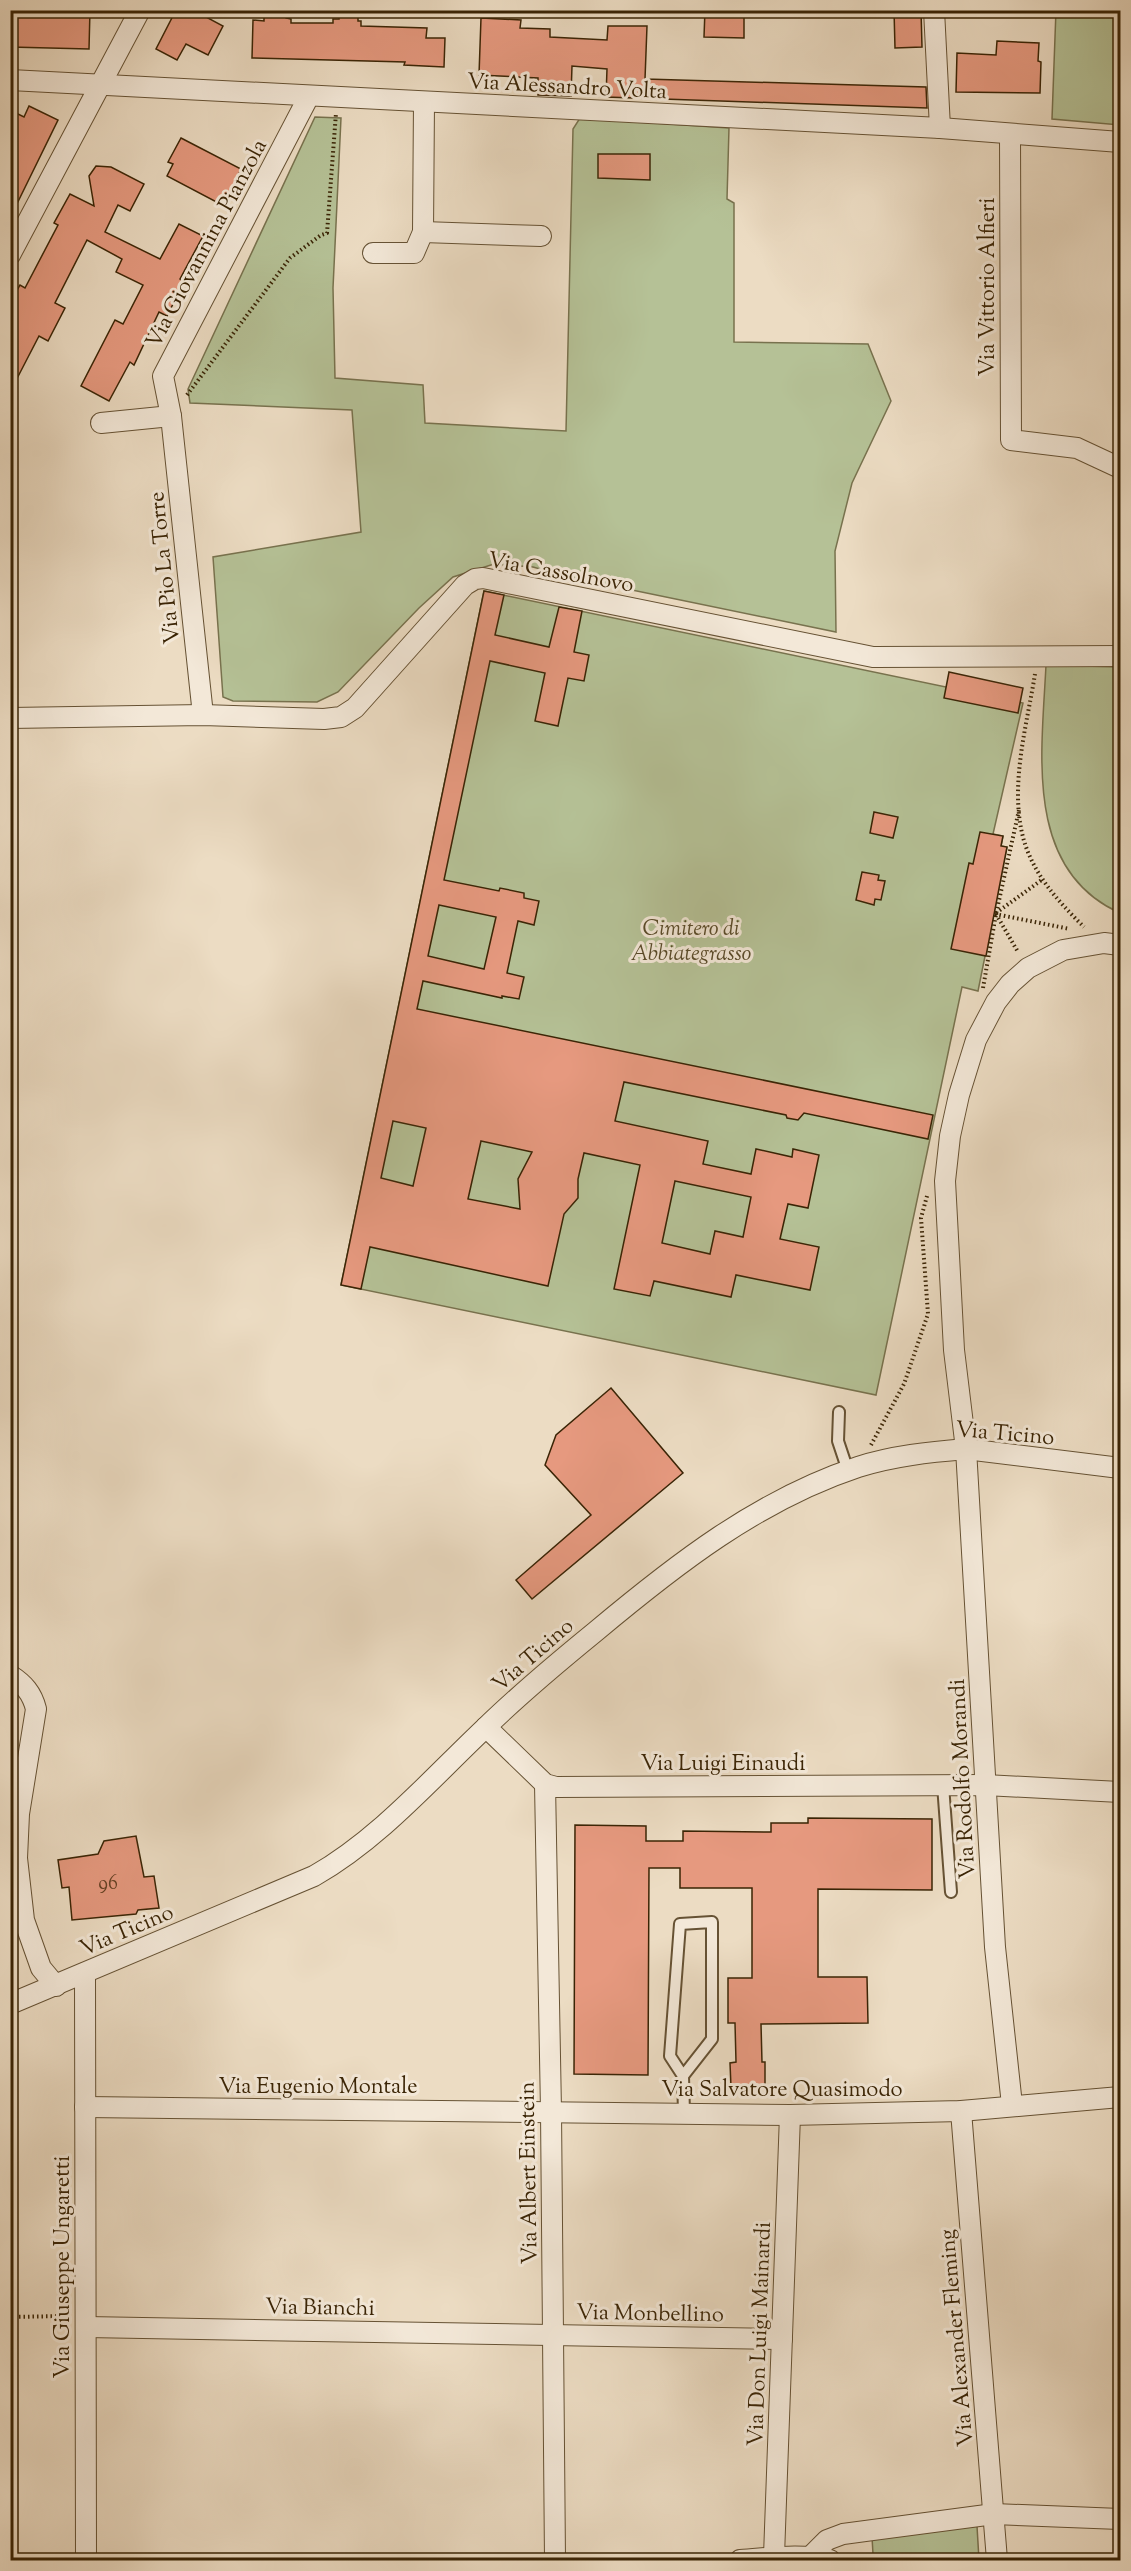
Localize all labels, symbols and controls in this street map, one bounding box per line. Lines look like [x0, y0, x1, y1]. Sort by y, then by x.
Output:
street label: Via Alessandro Volta [466, 67, 668, 109]
street label: Via Giovannina Pianzola [139, 134, 276, 355]
street label: Via Vittorio Alfieri [973, 198, 1005, 377]
street label: Via Pio La Torre [142, 490, 190, 645]
street label: Via Cassolnovo [485, 545, 636, 603]
park label: Cimitero di Abbiategrasso [631, 914, 752, 971]
street label: Via Ticino [954, 1415, 1055, 1455]
street label: Via Ticino [486, 1612, 582, 1701]
street label: Via Rodolfo Morandi [943, 1678, 985, 1880]
street label: Via Luigi Einaudi [640, 1749, 806, 1781]
house number: 96 [98, 1870, 118, 1899]
street label: Via Ticino [75, 1898, 179, 1966]
street label: Via Eugenio Montale [219, 2072, 417, 2104]
street label: Via Salvatore Quasimodo [661, 2075, 903, 2107]
street label: Via Albert Einstein [512, 2081, 548, 2265]
street label: Via Giuseppe Ungaretti [48, 2155, 80, 2379]
street label: Via Don Luigi Mainardi [741, 2221, 781, 2447]
street label: Via Alexander Fleming [933, 2227, 983, 2448]
street label: Via Bianchi [265, 2292, 375, 2326]
street label: Via Monbellino [576, 2298, 724, 2332]

